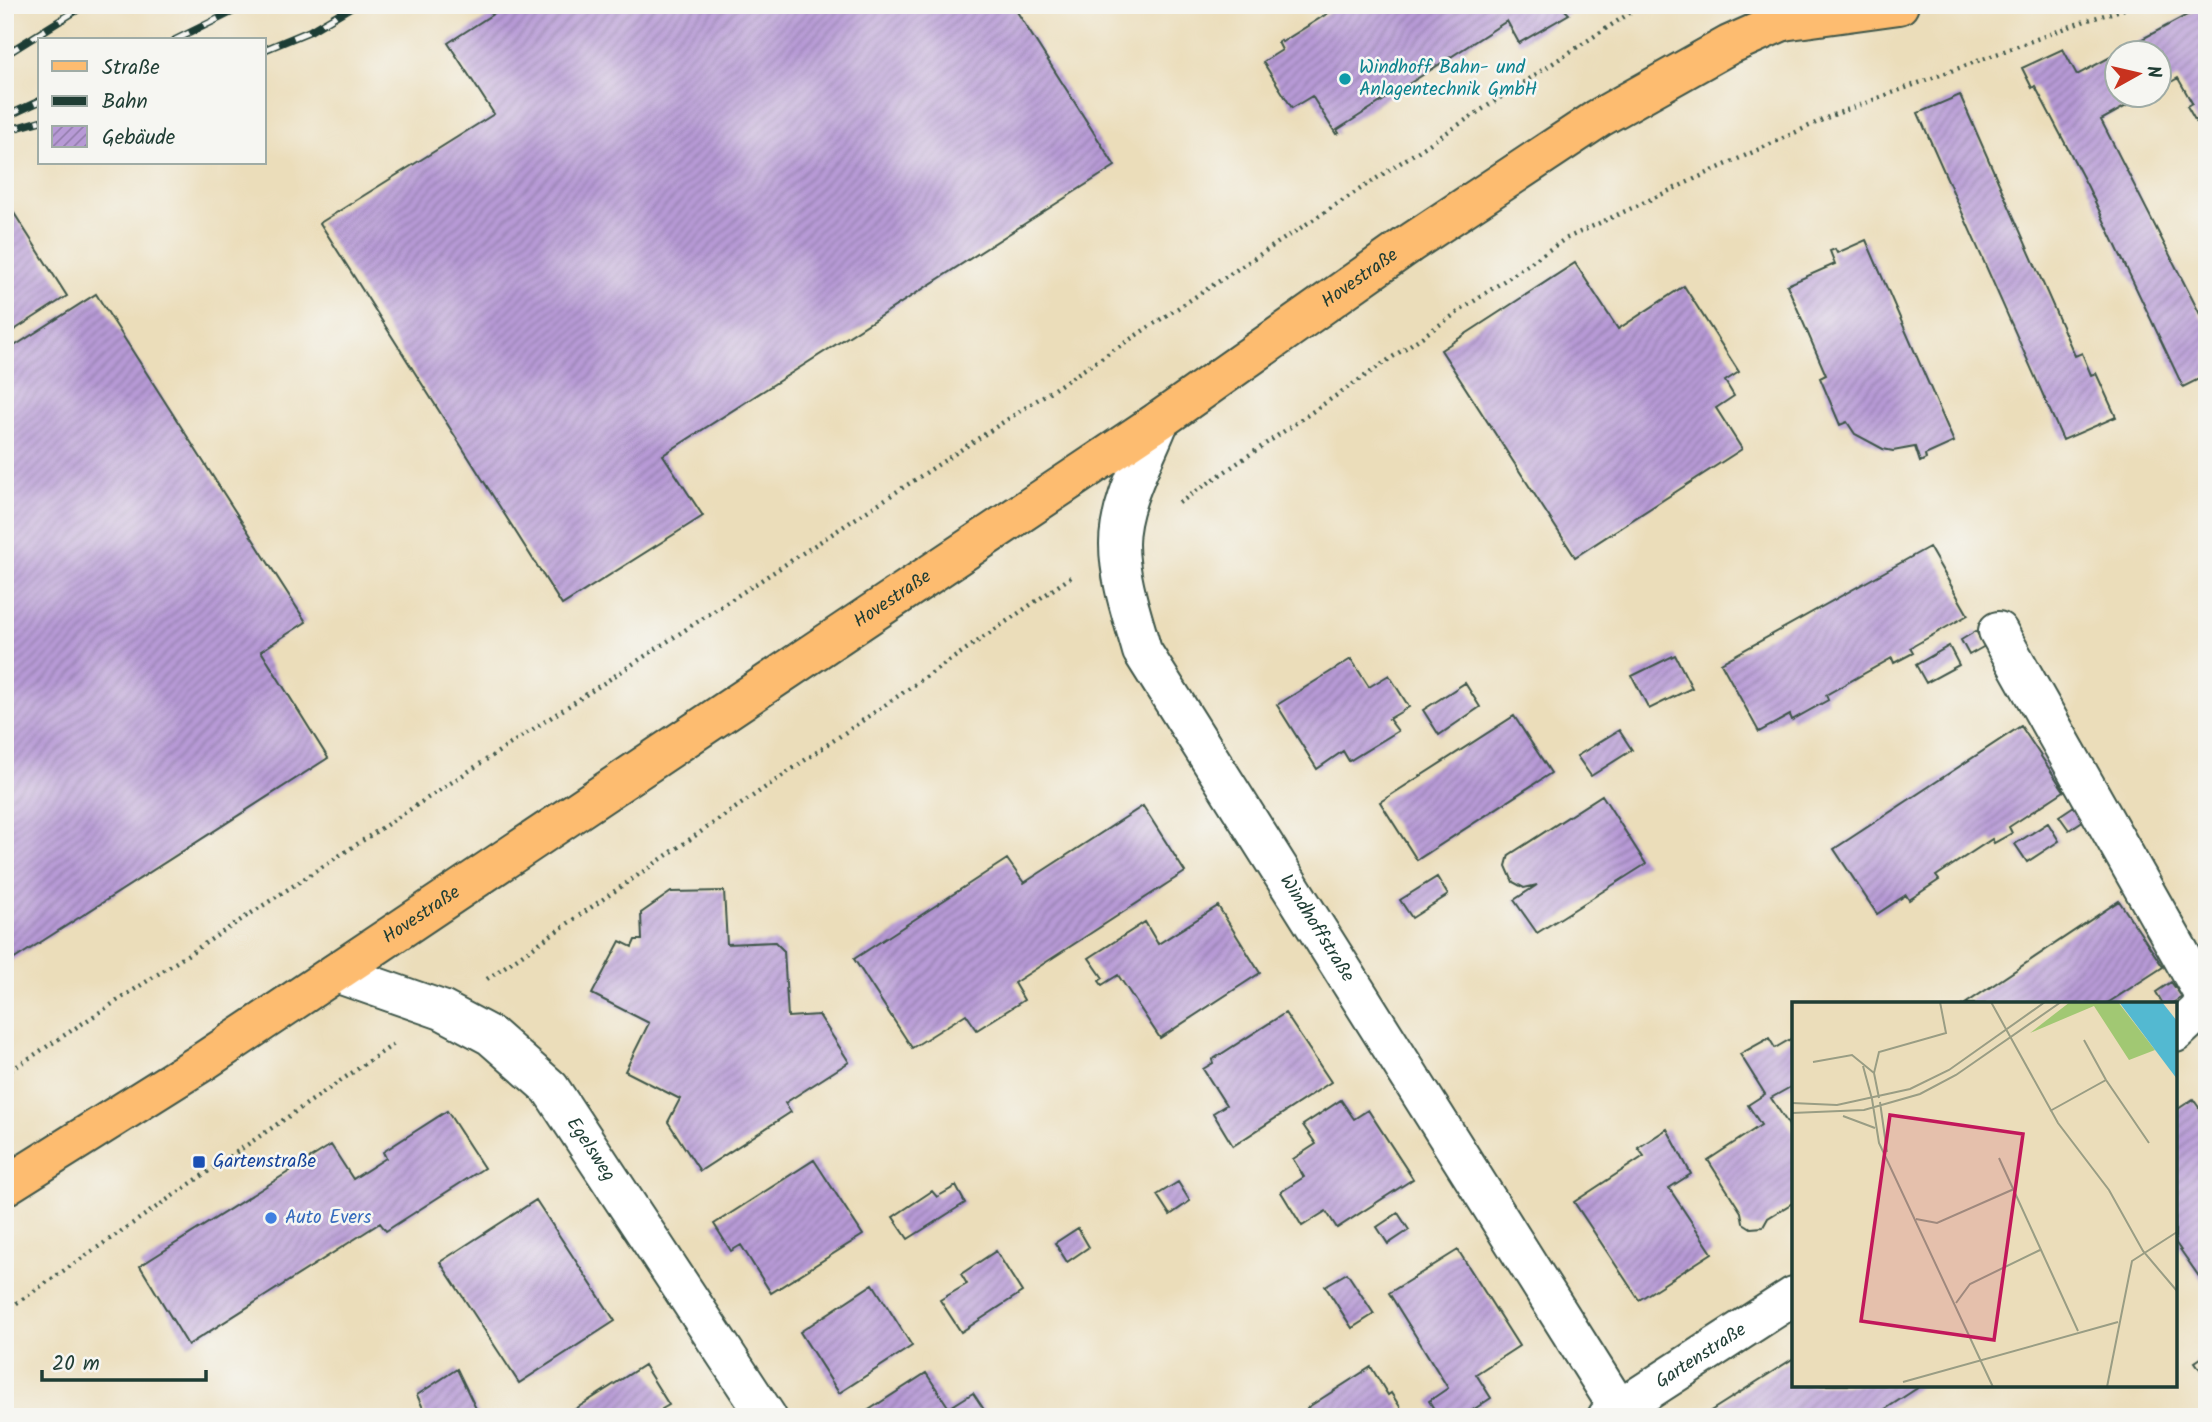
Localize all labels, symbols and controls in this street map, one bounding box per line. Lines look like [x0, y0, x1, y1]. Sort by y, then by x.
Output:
legend [38, 38, 266, 164]
north arrow [2104, 38, 2174, 108]
text: Straße [102, 52, 160, 85]
place label: Windhoff Bahn- und Anlagentechnik GmbH [1359, 53, 1537, 105]
text: N [2137, 64, 2169, 80]
marker: Windhoff Bahn- und Anlagentechnik GmbH [1337, 71, 1353, 87]
text: Bahn [102, 86, 148, 119]
text: Gebäude [102, 122, 176, 155]
street label: Hovestraße [1315, 241, 1405, 316]
street label: Hovestraße [848, 562, 938, 636]
street label: Windhoffstraße [1271, 869, 1362, 989]
street label: Hovestraße [377, 878, 467, 952]
inset map [1792, 1002, 2177, 1387]
street label: Egelsweg [558, 1111, 623, 1188]
place label: Gartenstraße [213, 1147, 317, 1177]
marker: Gartenstraße [191, 1154, 207, 1170]
place label: Auto Evers [285, 1203, 371, 1233]
marker: Auto Evers [263, 1210, 279, 1226]
street label: Gartenstraße [1650, 1315, 1753, 1397]
scale bar [42, 1338, 206, 1382]
text: 20 m [52, 1348, 100, 1381]

